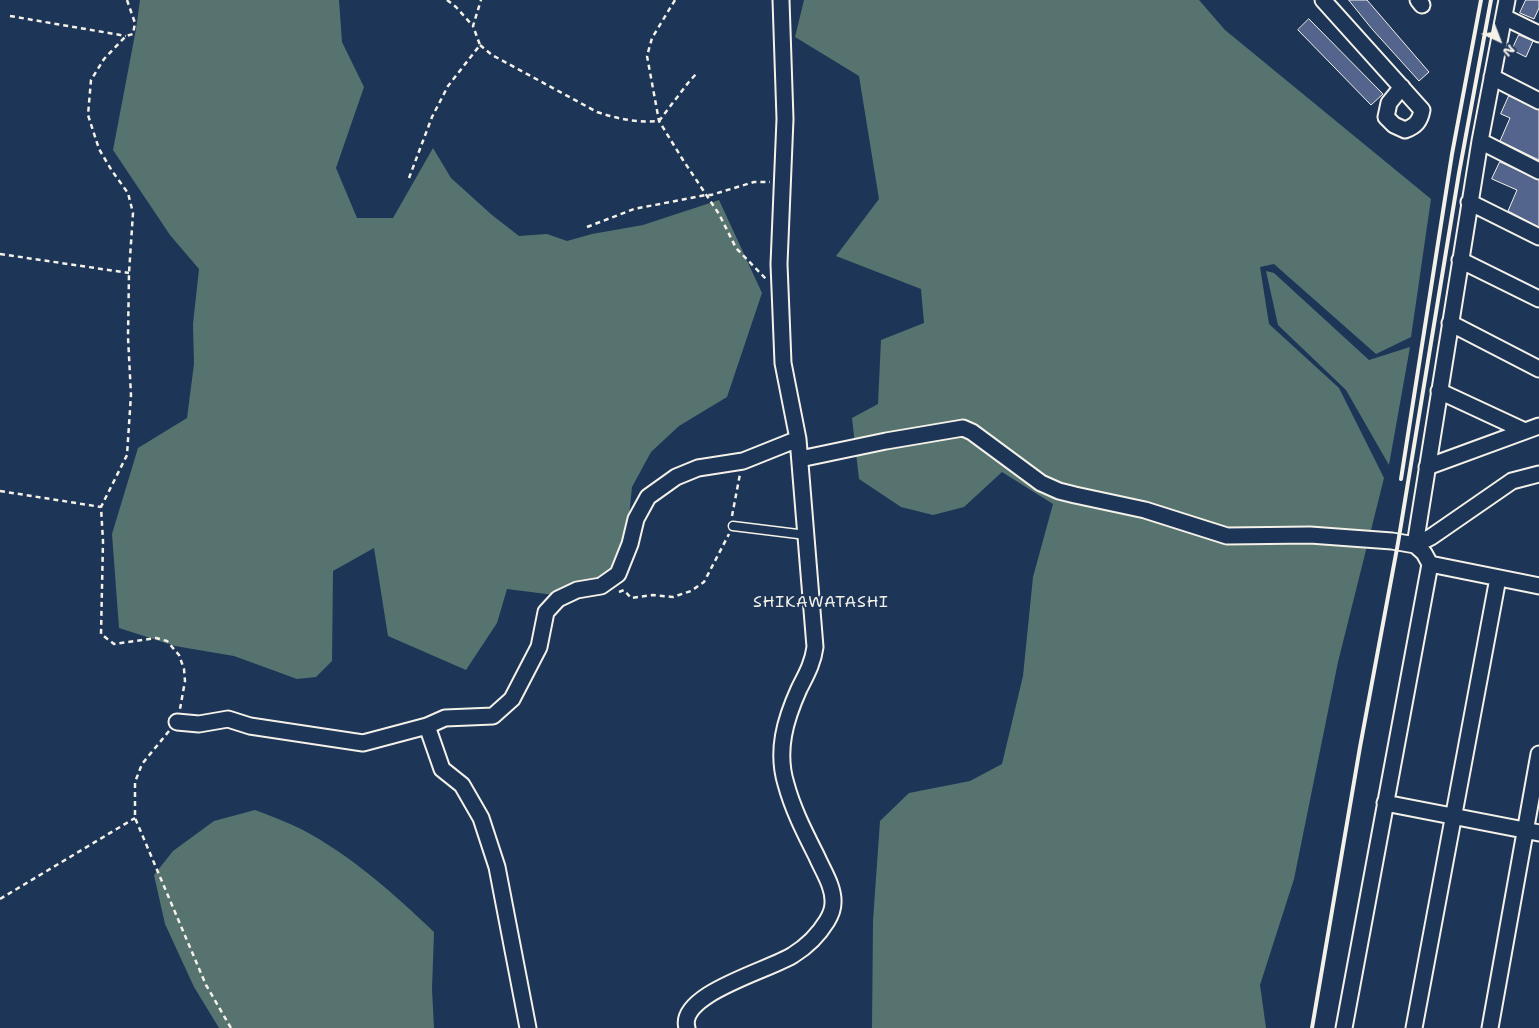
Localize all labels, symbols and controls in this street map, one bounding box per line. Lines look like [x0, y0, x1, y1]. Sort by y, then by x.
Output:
north arrow [1474, 15, 1524, 65]
text: N [1499, 41, 1519, 61]
district label: SHIKAWATASHI [752, 593, 890, 613]

